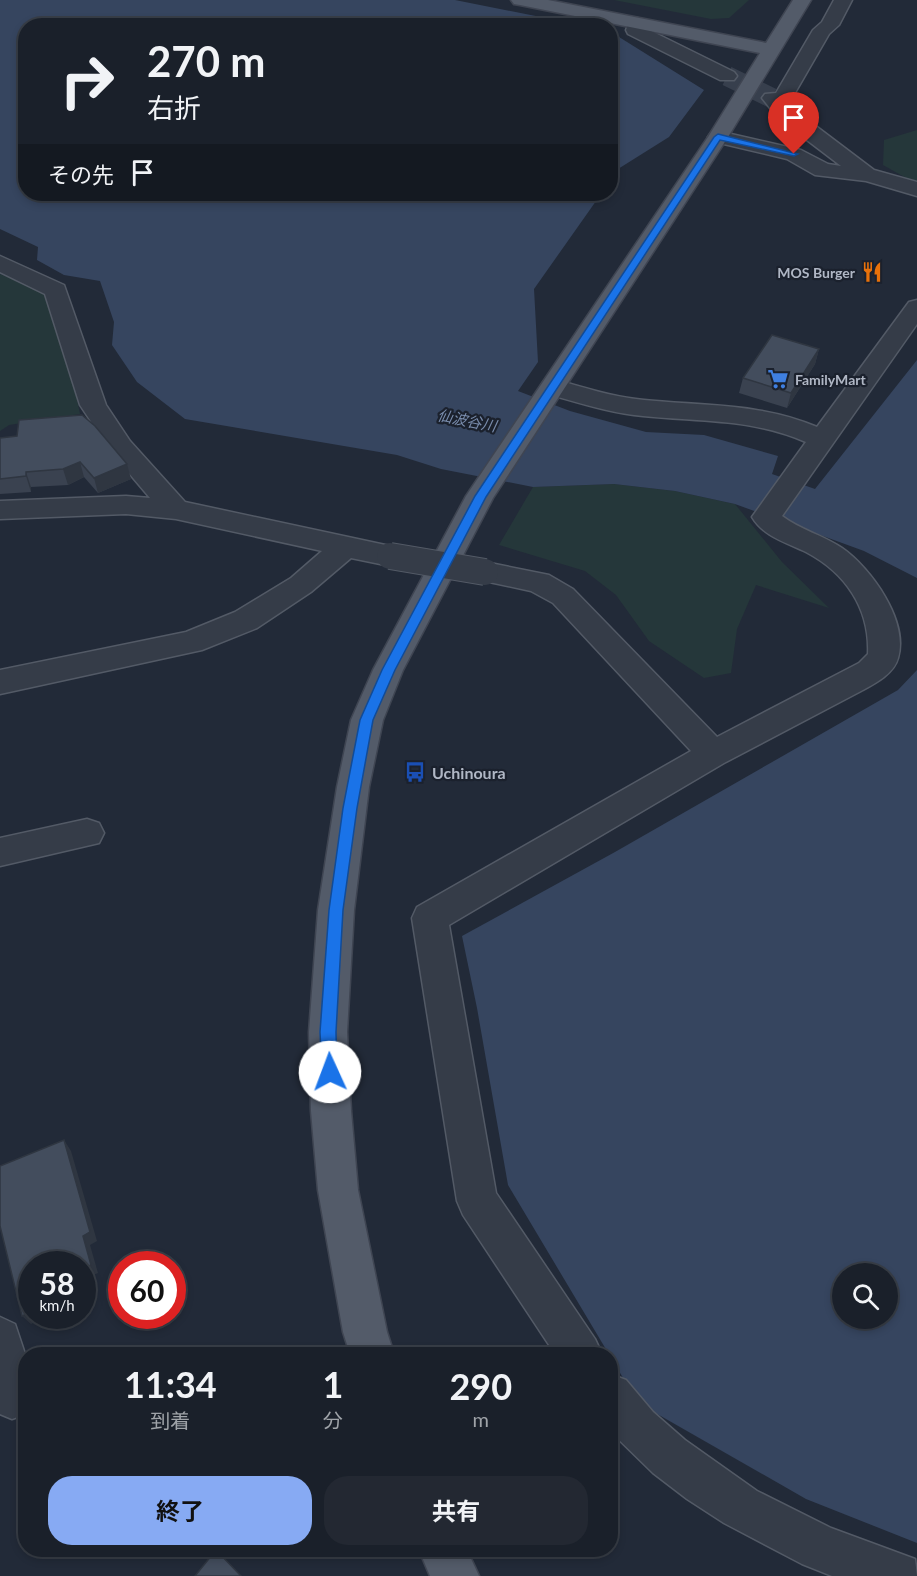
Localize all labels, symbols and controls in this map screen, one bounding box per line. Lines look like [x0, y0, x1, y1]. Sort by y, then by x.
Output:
text: 270 m [147, 36, 265, 86]
icon: right [48, 42, 126, 120]
text: 右折 [147, 91, 201, 124]
pin [768, 92, 819, 154]
icon: arrive [777, 101, 810, 134]
icon: arrive [126, 156, 159, 189]
text: その先 [48, 161, 114, 188]
restaurant icon: MOS Burger [860, 260, 884, 284]
place label: MOS Burger [777, 264, 856, 281]
supermarket icon: FamilyMart [766, 367, 790, 391]
place label: FamilyMart [795, 371, 866, 388]
water label: 仙波谷川 [436, 405, 500, 435]
bus stop icon: Uchinoura [403, 760, 427, 784]
place label: Uchinoura [432, 763, 506, 782]
position arrow [298, 1040, 362, 1104]
speed limit sign: 60 [108, 1251, 186, 1329]
map controls [832, 1263, 898, 1329]
button: search [832, 1263, 898, 1329]
text: 58 [40, 1265, 74, 1301]
text: km/h [39, 1296, 75, 1314]
text: 11:34 [124, 1362, 217, 1406]
text: 1 [323, 1362, 344, 1406]
text: 290 [449, 1364, 512, 1408]
text: m [473, 1407, 489, 1431]
text: 到着 [150, 1408, 190, 1432]
text: 分 [323, 1408, 343, 1432]
button: 終了 [48, 1476, 312, 1545]
button: 共有 [324, 1476, 588, 1545]

